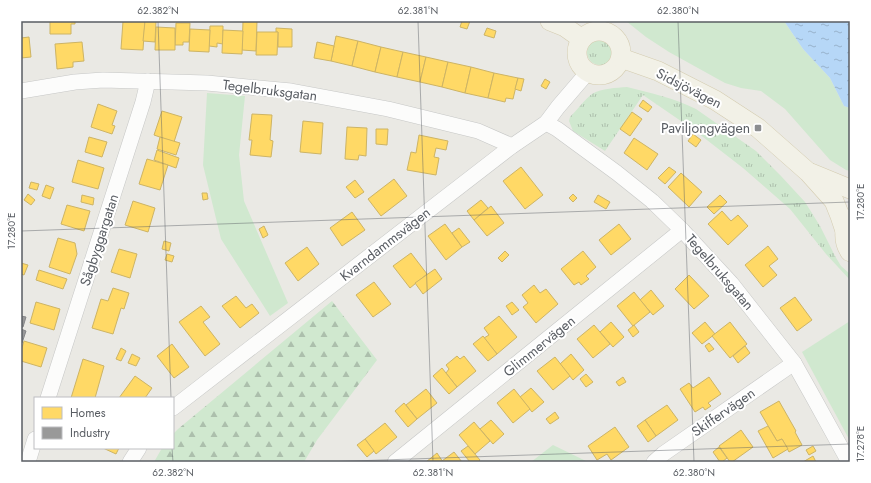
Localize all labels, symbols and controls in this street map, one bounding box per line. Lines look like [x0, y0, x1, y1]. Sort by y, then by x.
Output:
text: 62.382°N [137, 3, 179, 18]
text: 62.381°N [398, 3, 438, 18]
text: 62.380°N [657, 3, 699, 18]
street label: Sidsjövägen [653, 63, 725, 113]
street label: Tegelbruksgatan [222, 74, 318, 106]
place label: Paviljongvägen [661, 118, 750, 138]
marker: Paviljongvägen [753, 123, 763, 133]
text: 17.280°E [853, 183, 868, 221]
street label: Sågbyggargatan [75, 191, 123, 289]
street label: Kvarndammsvägen [336, 202, 434, 286]
text: 17.280°E [4, 212, 19, 250]
street label: Tegelbruksgatan [681, 230, 759, 314]
street label: Glimmervägen [499, 311, 579, 381]
street label: Skiffervägen [687, 383, 759, 441]
legend [34, 397, 174, 449]
text: Homes [70, 404, 106, 422]
text: Industry [70, 424, 111, 442]
text: 17.278°E [853, 426, 868, 462]
text: 62.382°N [152, 465, 194, 480]
text: 62.381°N [413, 465, 453, 480]
text: 62.380°N [673, 465, 715, 480]

